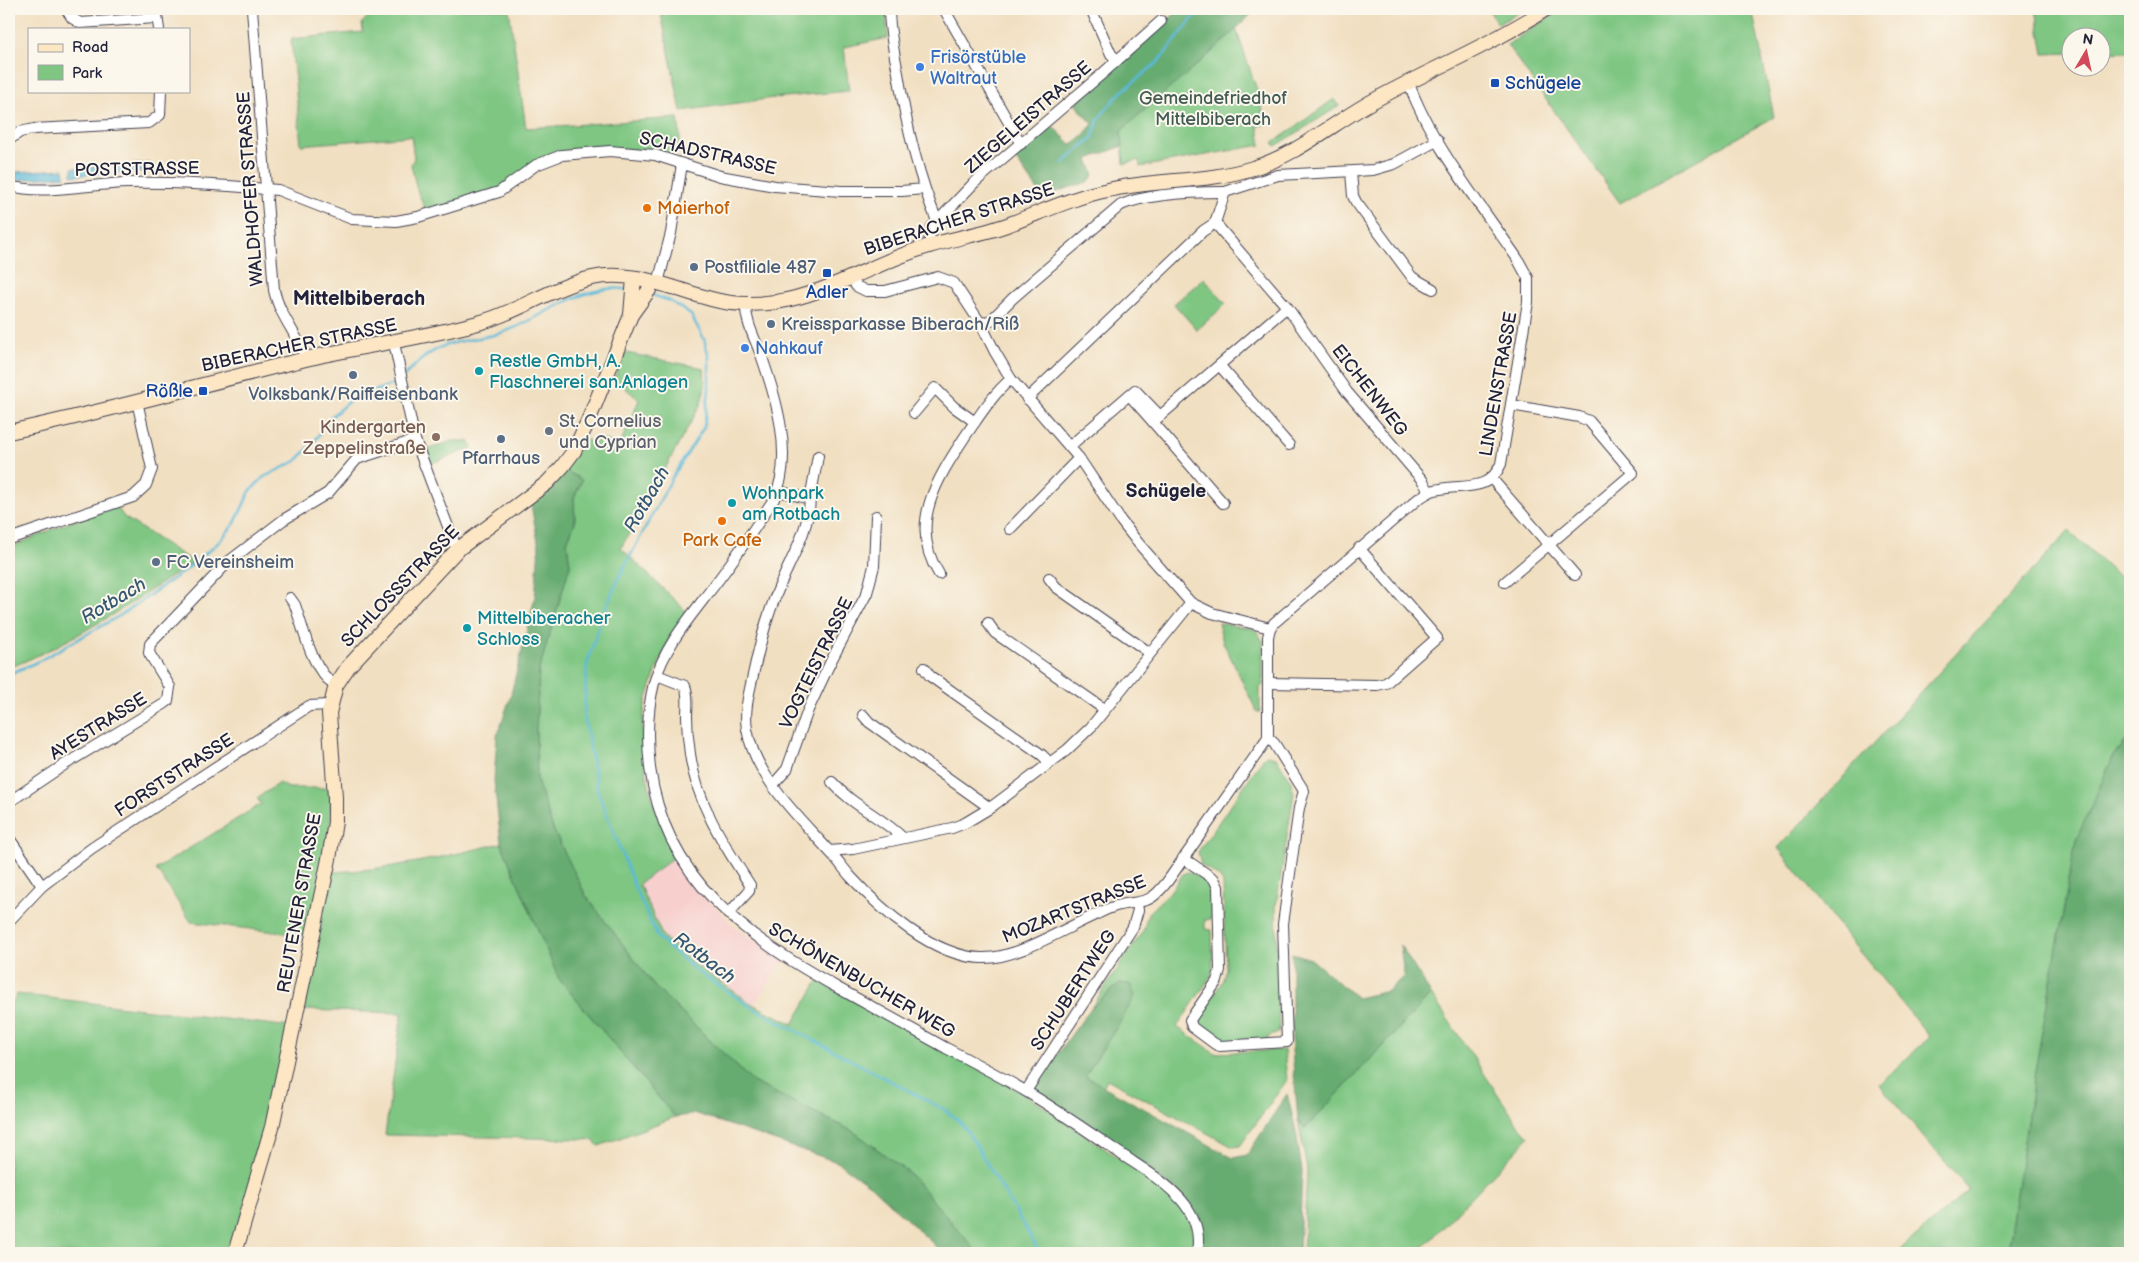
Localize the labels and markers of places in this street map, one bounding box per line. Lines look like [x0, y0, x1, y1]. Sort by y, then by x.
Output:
place label: Frisörstüble Waltraut [930, 47, 1026, 89]
marker: Frisörstüble Waltraut [914, 61, 926, 73]
place label: Schügele [1505, 73, 1581, 94]
marker: Schügele [1489, 77, 1501, 89]
place label: Maierhof [657, 198, 730, 219]
marker: Maierhof [641, 202, 653, 214]
place label: Postfiliale 487 [704, 257, 816, 278]
marker: Postfiliale 487 [688, 261, 700, 273]
marker: Adler [821, 267, 833, 279]
place label: Adler [806, 282, 849, 303]
place label: Kreissparkasse Biberach/Riß [781, 314, 1019, 335]
marker: Kreissparkasse Biberach/Riß [765, 318, 777, 330]
place label: Nahkauf [755, 338, 823, 359]
marker: Nahkauf [739, 342, 751, 354]
place label: Restle GmbH, A. Flaschnerei san.Anlagen [489, 351, 688, 393]
marker: Restle GmbH, A. Flaschnerei san.Anlagen [473, 365, 485, 377]
marker: Volksbank/Raiffeisenbank [347, 369, 359, 381]
place label: Rößle [145, 381, 193, 402]
place label: Volksbank/Raiffeisenbank [248, 384, 458, 405]
marker: Rößle [197, 385, 209, 397]
place label: St. Cornelius und Cyprian [559, 411, 661, 453]
place label: Kindergarten Zeppelinstraße [302, 417, 426, 459]
marker: St. Cornelius und Cyprian [543, 425, 555, 437]
marker: Kindergarten Zeppelinstraße [430, 431, 442, 443]
marker: Pfarrhaus [495, 433, 507, 445]
place label: Pfarrhaus [462, 448, 540, 469]
place label: Wohnpark am Rotbach [742, 483, 840, 525]
marker: Wohnpark am Rotbach [726, 497, 738, 509]
marker: Park Cafe [716, 515, 728, 527]
place label: Park Cafe [682, 530, 762, 551]
place label: FC Vereinsheim [166, 552, 294, 573]
marker: FC Vereinsheim [150, 556, 162, 568]
place label: Mittelbiberacher Schloss [477, 608, 611, 650]
marker: Mittelbiberacher Schloss [461, 622, 473, 634]

